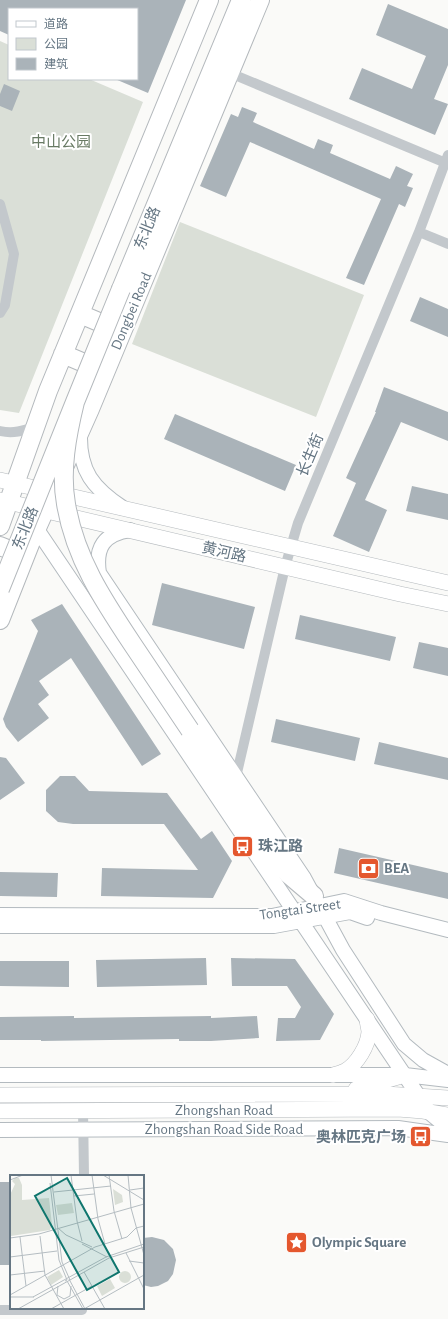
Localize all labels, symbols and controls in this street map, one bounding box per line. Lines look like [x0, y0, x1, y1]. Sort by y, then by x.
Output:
legend [8, 8, 138, 80]
text: 道路 [44, 17, 68, 30]
text: 公园 [44, 38, 68, 50]
text: 建筑 [44, 57, 68, 70]
park label: 中山公园 [31, 134, 91, 150]
street label: 东北路 [130, 204, 163, 252]
street label: Dongbei Road [108, 270, 155, 352]
street label: 长生街 [294, 431, 326, 479]
street label: 东北路 [8, 504, 41, 552]
street label: 黄河路 [200, 539, 248, 565]
bus stop icon: 珠江路 [230, 833, 256, 859]
place label: 珠江路 [258, 838, 303, 854]
bank icon: BEA [355, 855, 381, 881]
place label: BEA [384, 861, 409, 876]
street label: Tongtai Street [259, 896, 342, 923]
street label: Zhongshan Road [175, 1103, 273, 1118]
street label: Zhongshan Road Side Road [145, 1122, 303, 1137]
bus stop icon: 奥林匹克广场 [408, 1124, 434, 1150]
place label: 奥林匹克广场 [316, 1129, 406, 1145]
inset map [10, 1175, 144, 1309]
place icon: Olympic Square [283, 1229, 309, 1255]
place label: Olympic Square [312, 1235, 406, 1250]

